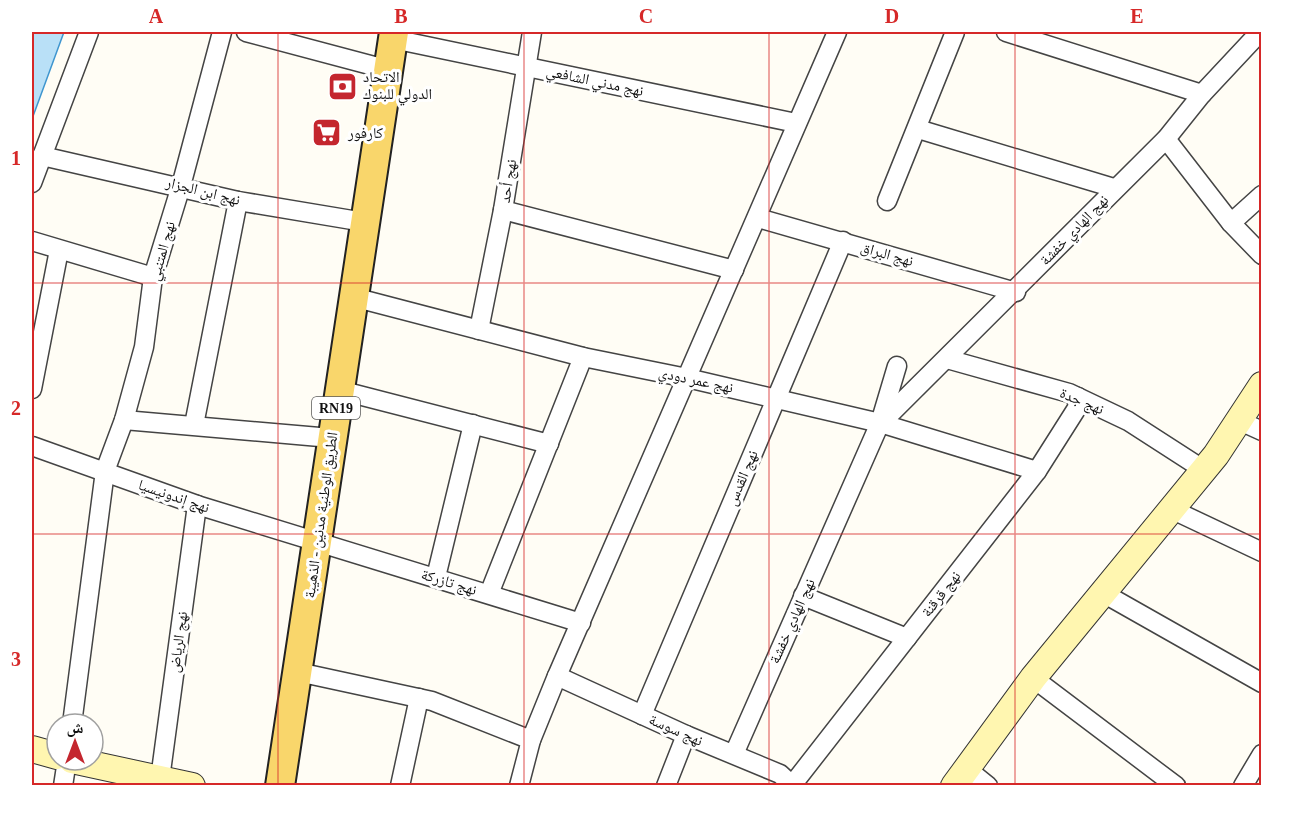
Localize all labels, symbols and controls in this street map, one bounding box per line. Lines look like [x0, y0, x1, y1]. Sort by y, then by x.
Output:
text: A [149, 5, 164, 27]
text: B [394, 5, 408, 27]
text: C [639, 5, 653, 27]
text: D [885, 5, 899, 27]
text: E [1130, 5, 1144, 27]
street label: نهج مدني الشافعي [544, 63, 645, 103]
place label: الاتحاد الدولي للبنوك [363, 69, 432, 106]
bank icon: الاتحاد الدولي للبنوك [326, 70, 358, 102]
supermarket icon: كارفور [311, 117, 343, 149]
place label: كارفور [347, 125, 383, 142]
text: 1 [11, 147, 21, 169]
street label: نهج أحد [496, 158, 521, 204]
street label: نهج ابن الجزار [163, 174, 242, 210]
street label: نهج الهادي خفشة [1037, 192, 1114, 271]
street label: نهج المتنبي [146, 219, 182, 284]
street label: نهج البراق [858, 239, 915, 271]
street label: نهج عمر دودي [656, 364, 735, 399]
street label: نهج جدة [1057, 385, 1106, 419]
text: 2 [11, 397, 21, 419]
road number: RN19 [312, 397, 360, 419]
street label: الطريق الوطنية مدنين - الذهيبة [301, 431, 343, 599]
street label: نهج القدس [723, 448, 763, 509]
street label: نهج إندونيسيا [136, 476, 212, 518]
street label: نهج تازركة [419, 566, 479, 600]
street label: نهج قرقنة [918, 568, 965, 621]
street label: نهج الهادي خفشة [766, 576, 821, 667]
street label: نهج الرياض [166, 610, 192, 674]
text: 3 [11, 648, 21, 670]
street label: نهج سوسة [646, 711, 705, 751]
north arrow [45, 712, 105, 772]
text: ش [67, 719, 84, 737]

